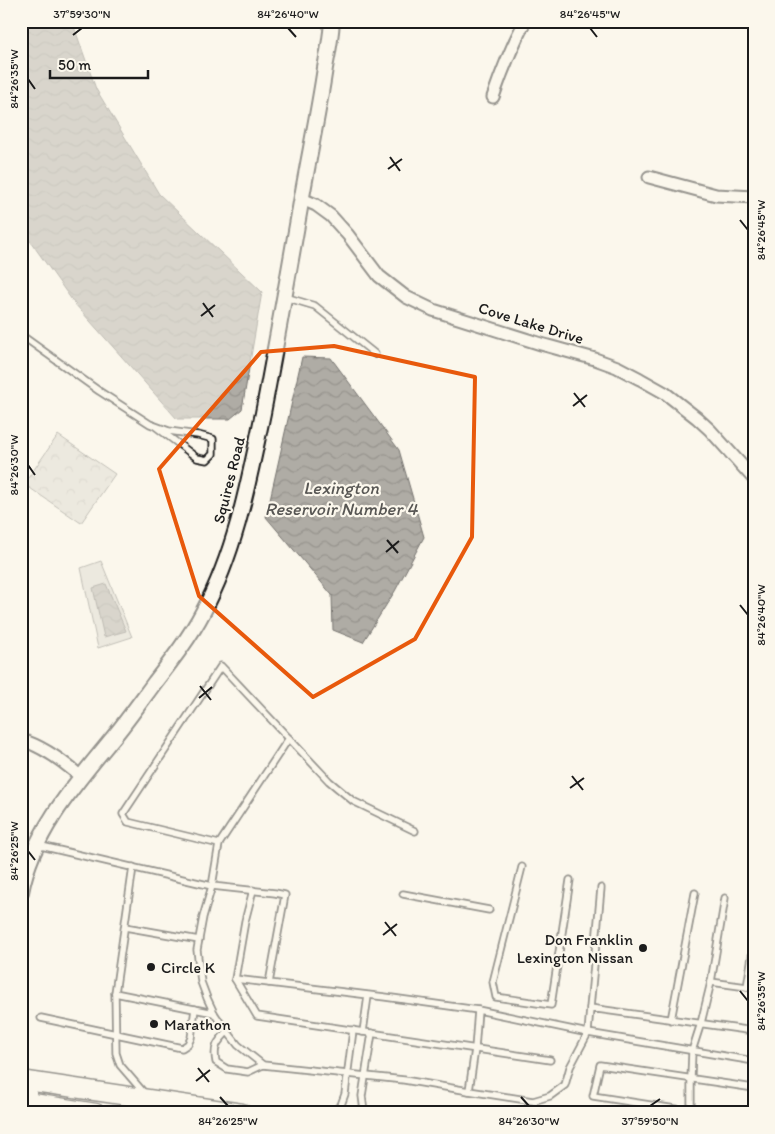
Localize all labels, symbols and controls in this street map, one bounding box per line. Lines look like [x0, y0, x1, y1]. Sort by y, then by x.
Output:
text: 37°59'30"N [53, 7, 111, 21]
text: 84°26'40"W [257, 7, 319, 21]
text: 84°26'45"W [560, 7, 620, 21]
scale bar [50, 48, 148, 80]
text: 84°26'35"W [7, 49, 21, 109]
text: 50 m [58, 56, 91, 74]
text: 84°26'45"W [754, 200, 768, 260]
street label: Cove Lake Drive [476, 298, 586, 348]
street label: Squires Road [209, 434, 249, 526]
text: 84°26'30"W [7, 435, 21, 495]
water label: Lexington Reservoir Number 4 [265, 477, 418, 520]
text: 84°26'40"W [754, 584, 768, 646]
text: 84°26'25"W [7, 821, 21, 881]
place label: Don Franklin Lexington Nissan [517, 930, 633, 967]
marker: Don Franklin Lexington Nissan [637, 942, 649, 954]
place label: Circle K [161, 958, 216, 977]
marker: Circle K [145, 961, 157, 973]
text: 84°26'35"W [754, 971, 768, 1031]
place label: Marathon [164, 1015, 231, 1034]
marker: Marathon [148, 1018, 160, 1030]
text: 84°26'25"W [198, 1114, 258, 1128]
text: 84°26'30"W [499, 1114, 559, 1128]
text: 37°59'50"N [621, 1114, 679, 1128]

